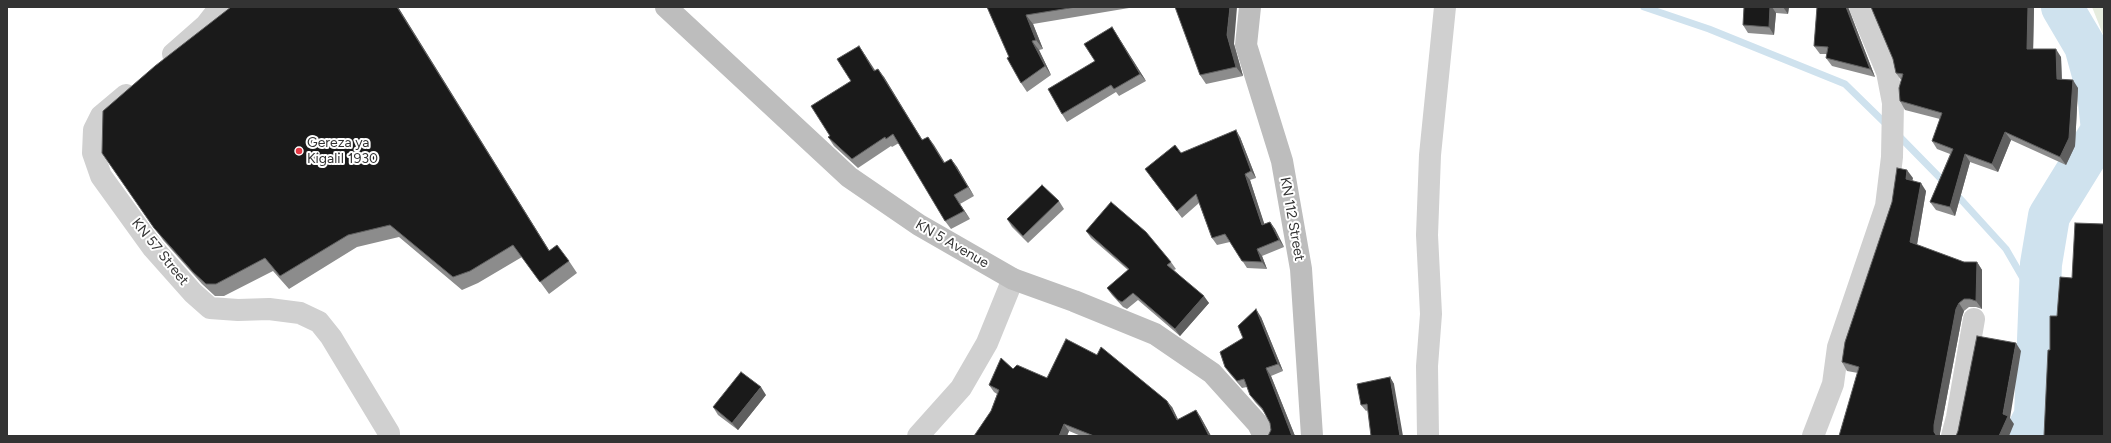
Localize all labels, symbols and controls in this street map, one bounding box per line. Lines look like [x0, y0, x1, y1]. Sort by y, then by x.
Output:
place label: Gereza ya KigaliI 1930 [307, 135, 378, 168]
marker: Gereza ya KigaliI 1930 [294, 146, 304, 156]
street label: KN 112 Street [1276, 176, 1308, 262]
street label: KN 57 Street [128, 215, 192, 289]
street label: KN 5 Avenue [912, 216, 992, 272]

